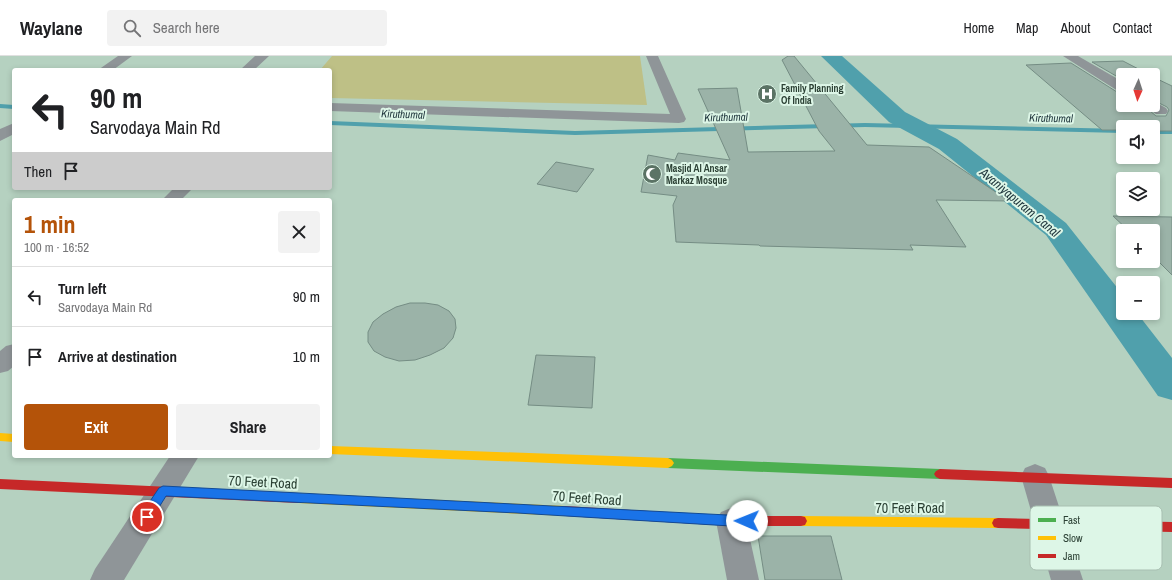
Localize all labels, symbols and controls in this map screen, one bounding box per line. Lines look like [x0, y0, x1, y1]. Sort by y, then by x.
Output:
search box [107, 10, 387, 46]
text: Waylane [20, 15, 83, 41]
icon: search [121, 17, 143, 39]
text: Search here [153, 17, 220, 38]
text: Home [963, 19, 994, 37]
text: Map [1016, 19, 1038, 37]
text: About [1060, 19, 1090, 37]
text: Contact [1112, 19, 1152, 37]
north arrow [1116, 68, 1160, 112]
map controls [1116, 68, 1160, 320]
text: 90 m [90, 79, 142, 117]
place label: Family Planning Of India [781, 82, 844, 107]
hospital icon: Family Planning Of India [756, 83, 778, 105]
icon: left [24, 84, 76, 136]
water label: Kiruthumal [381, 106, 426, 122]
water label: Kiruthumal [704, 110, 749, 124]
water label: Kiruthumal [1029, 111, 1074, 125]
text: Sarvodaya Main Rd [90, 115, 220, 140]
button: sound [1116, 120, 1160, 164]
icon: arrive [60, 160, 82, 182]
text: Then [24, 161, 52, 182]
place label: Masjid Al Ansar Markaz Mosque [666, 162, 728, 187]
mosque icon: Masjid Al Ansar Markaz Mosque [641, 163, 663, 185]
water label: Avaniyapuram Canal [975, 163, 1064, 241]
button: layers [1116, 172, 1160, 216]
text: 1 min [24, 208, 75, 240]
button: close [278, 211, 320, 253]
button: + [1116, 224, 1160, 268]
text: 100 m · 16:52 [24, 239, 89, 256]
button: − [1116, 276, 1160, 320]
text: Turn left [58, 278, 106, 299]
icon: left [24, 286, 46, 308]
text: 90 m [293, 286, 320, 307]
text: Sarvodaya Main Rd [58, 299, 152, 316]
icon: arrive [24, 346, 46, 368]
text: Arrive at destination [58, 346, 177, 367]
text: 10 m [293, 346, 320, 367]
button: Exit [24, 404, 168, 450]
button: Share [176, 404, 320, 450]
street label: 70 Feet Road [228, 471, 298, 493]
street label: 70 Feet Road [552, 487, 622, 509]
street label: 70 Feet Road [875, 499, 945, 517]
pin [130, 500, 164, 534]
position arrow [726, 500, 768, 542]
icon: arrive [136, 506, 158, 528]
legend [1030, 506, 1162, 570]
text: Fast [1063, 513, 1081, 527]
text: Slow [1063, 531, 1083, 545]
text: Jam [1063, 549, 1080, 563]

